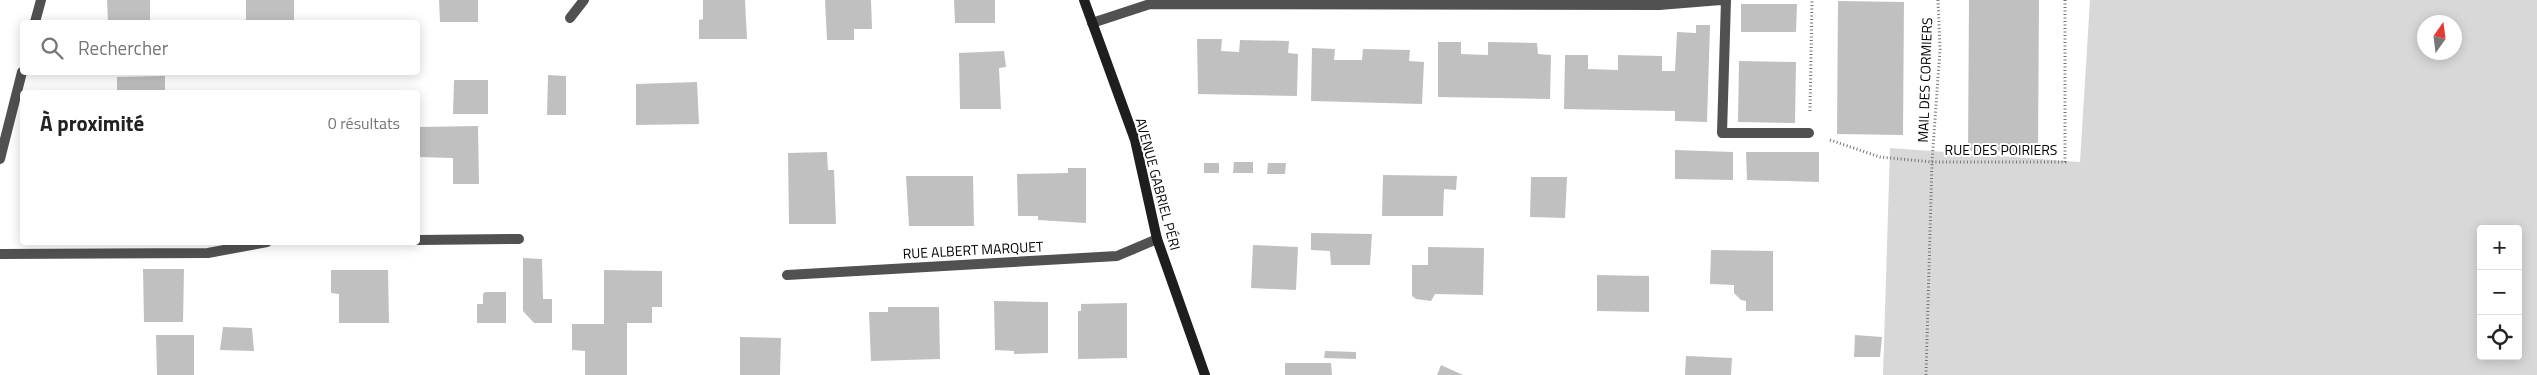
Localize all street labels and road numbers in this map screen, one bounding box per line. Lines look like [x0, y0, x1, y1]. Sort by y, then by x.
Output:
street label: MAIL DES CORMIERS [1912, 17, 1937, 143]
street label: AVENUE GABRIEL PÉRI [1131, 115, 1186, 252]
street label: RUE DES POIRIERS [1945, 139, 2057, 160]
street label: RUE ALBERT MARQUET [902, 235, 1045, 264]

